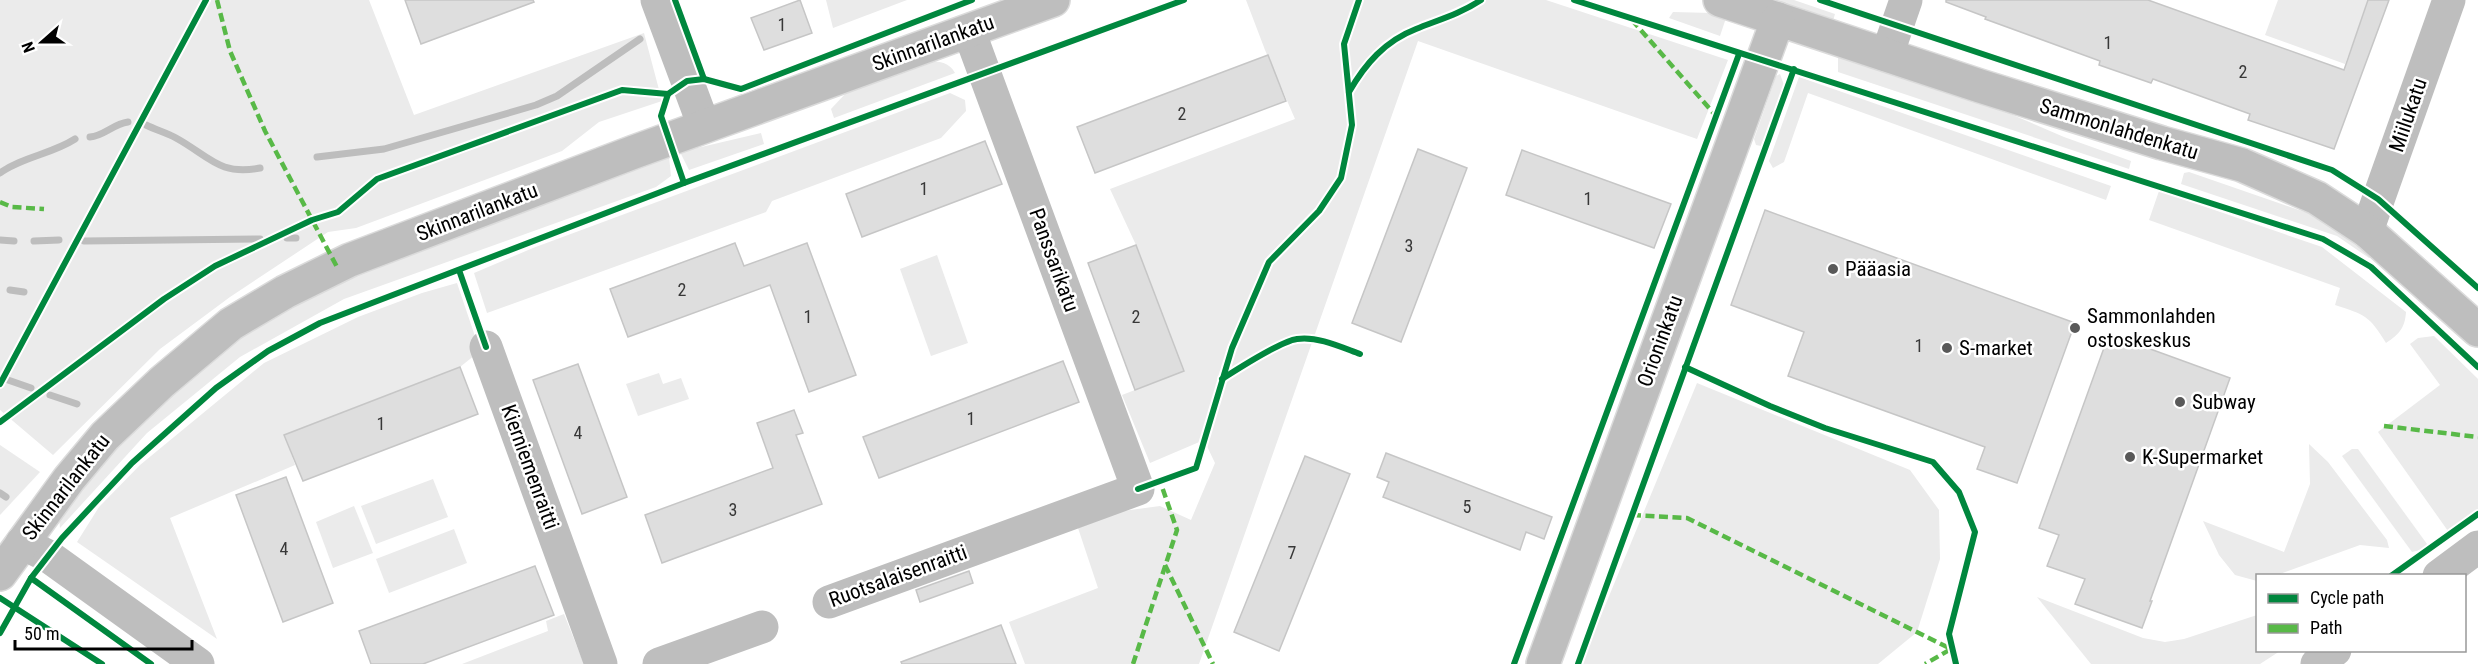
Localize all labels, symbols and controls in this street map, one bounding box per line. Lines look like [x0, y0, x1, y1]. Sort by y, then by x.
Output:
street label: Skinnarilankatu [869, 10, 997, 76]
north arrow [12, 12, 72, 72]
house number: 1 [778, 14, 786, 35]
house number: 1 [2104, 32, 2112, 53]
text: N [18, 39, 39, 55]
house number: 2 [2239, 61, 2248, 82]
street label: Miilukatu [2384, 75, 2432, 155]
street label: Sammonlahdenkatu [2037, 93, 2201, 165]
house number: 2 [1178, 103, 1187, 124]
street label: Skinnarilankatu [413, 178, 541, 246]
house number: 1 [920, 178, 928, 199]
house number: 1 [1584, 188, 1592, 209]
street label: Panssarikatu [1024, 205, 1084, 315]
house number: 3 [1405, 235, 1413, 256]
place label: Pääasia [1845, 257, 1911, 281]
marker: Pääasia [1826, 262, 1840, 276]
house number: 2 [678, 279, 687, 300]
street label: Orioninkatu [1632, 292, 1688, 390]
place label: Sammonlahden ostoskeskus [2087, 304, 2216, 352]
house number: 1 [804, 306, 812, 327]
house number: 2 [1132, 306, 1141, 327]
marker: Sammonlahden ostoskeskus [2068, 321, 2082, 335]
house number: 1 [1915, 335, 1923, 356]
place label: S-market [1959, 336, 2033, 360]
marker: S-market [1940, 341, 1954, 355]
place label: Subway [2192, 390, 2256, 414]
marker: Subway [2173, 395, 2187, 409]
street label: Kierniemenraitti [496, 401, 564, 533]
house number: 1 [967, 408, 975, 429]
house number: 1 [377, 413, 385, 434]
house number: 4 [574, 422, 583, 443]
street label: Skinnarilankatu [17, 429, 115, 545]
place label: K-Supermarket [2142, 445, 2263, 469]
marker: K-Supermarket [2123, 450, 2137, 464]
house number: 5 [1463, 496, 1472, 517]
house number: 3 [729, 499, 737, 520]
house number: 4 [280, 538, 289, 559]
street label: Ruotsalaisenraitti [826, 540, 970, 612]
house number: 7 [1288, 542, 1297, 563]
legend [2256, 574, 2466, 652]
text: Cycle path [2310, 587, 2384, 608]
scale bar [15, 613, 192, 651]
text: Path [2310, 617, 2343, 638]
text: 50 m [24, 623, 59, 644]

